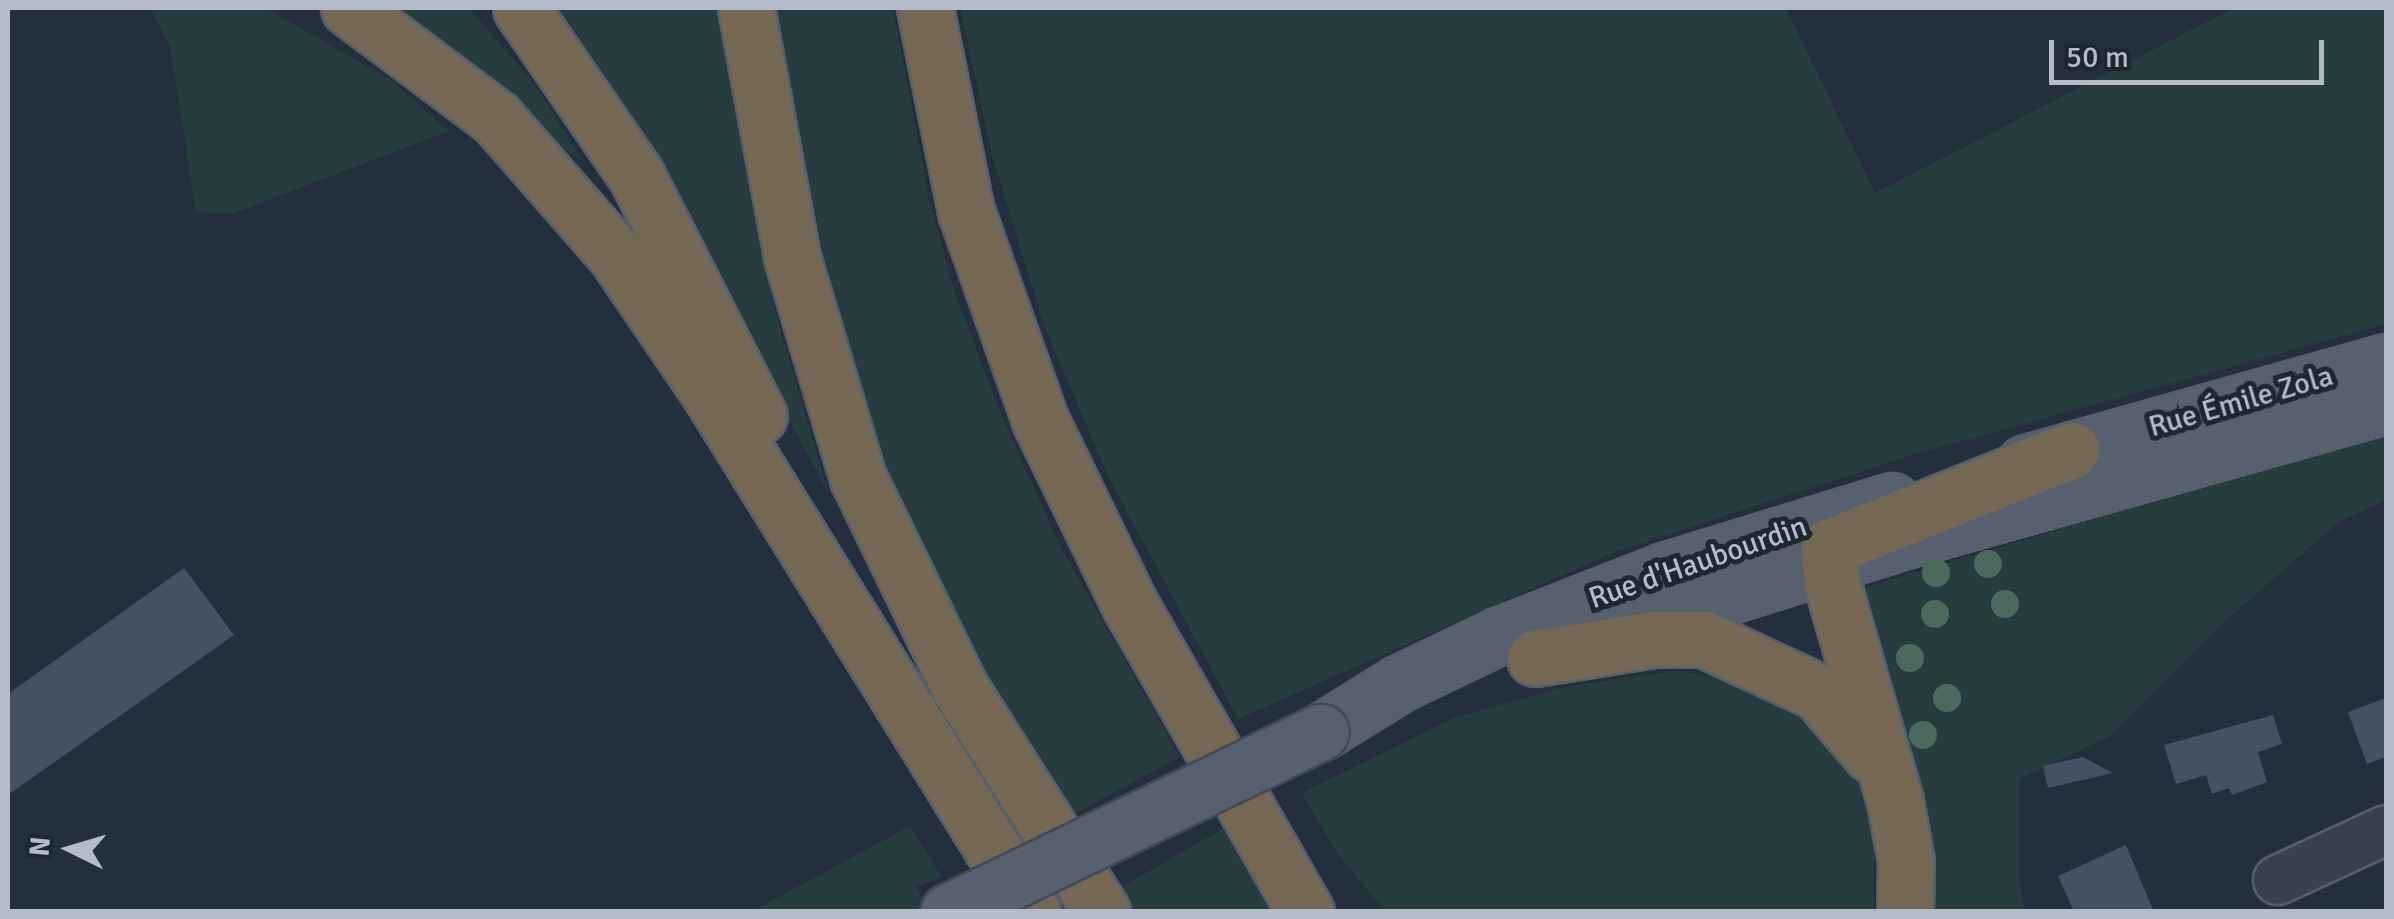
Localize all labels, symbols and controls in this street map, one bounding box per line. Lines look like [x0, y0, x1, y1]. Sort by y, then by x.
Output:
scale bar [2054, 20, 2329, 82]
text: 50 m [2066, 39, 2129, 76]
street label: Rue Émile Zola [2145, 358, 2337, 446]
street label: Rue d'Haubourdin [1584, 509, 1812, 617]
north arrow [20, 799, 120, 899]
text: N [22, 835, 58, 858]

